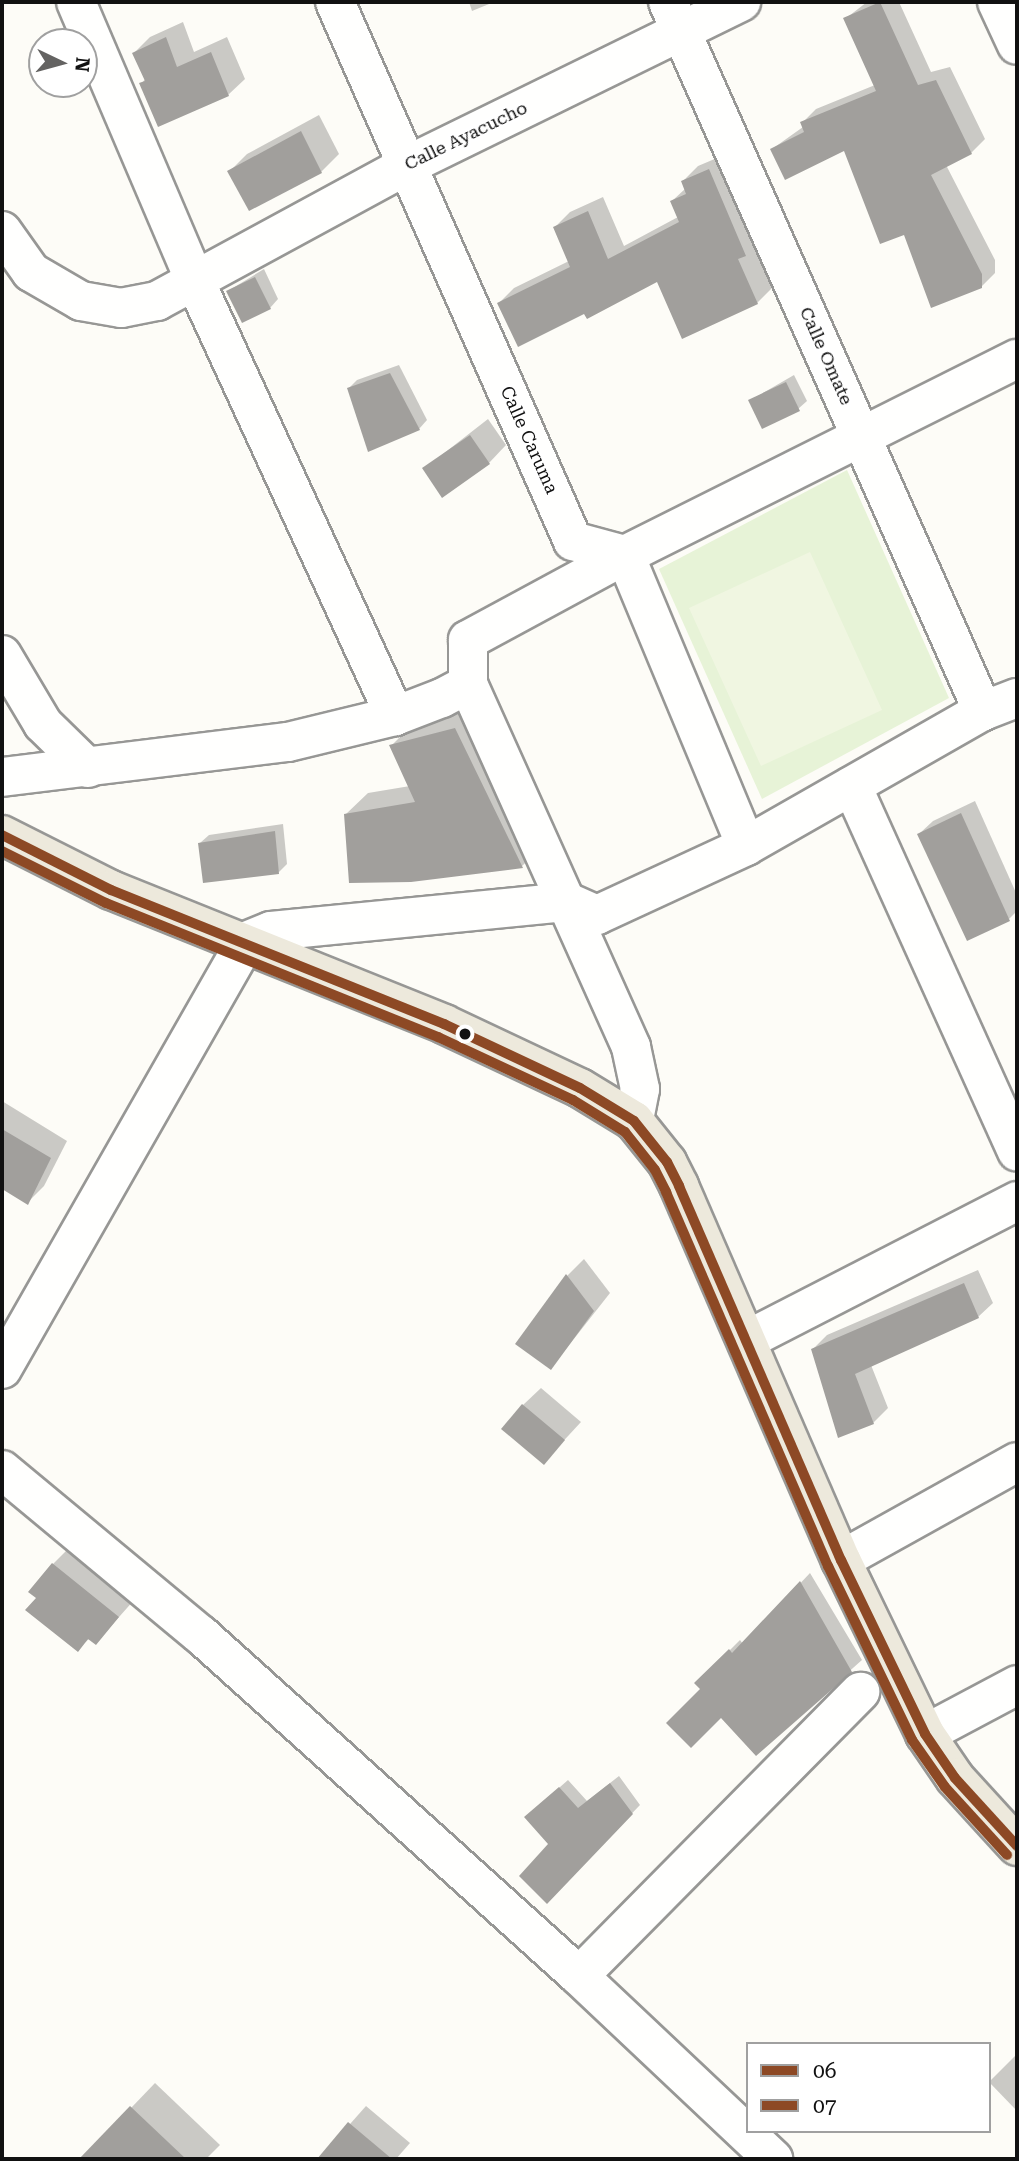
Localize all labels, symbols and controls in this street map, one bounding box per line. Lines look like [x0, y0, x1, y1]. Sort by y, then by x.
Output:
north arrow [28, 28, 98, 98]
text: N [70, 56, 95, 73]
street label: Calle Ayacucho [401, 97, 531, 175]
street label: Calle Omate [795, 304, 857, 408]
street label: Calle Caruma [496, 383, 562, 497]
unlabelled marker [458, 1027, 472, 1041]
legend [746, 2042, 991, 2133]
text: 06 [813, 2059, 837, 2083]
text: 07 [813, 2094, 837, 2118]

